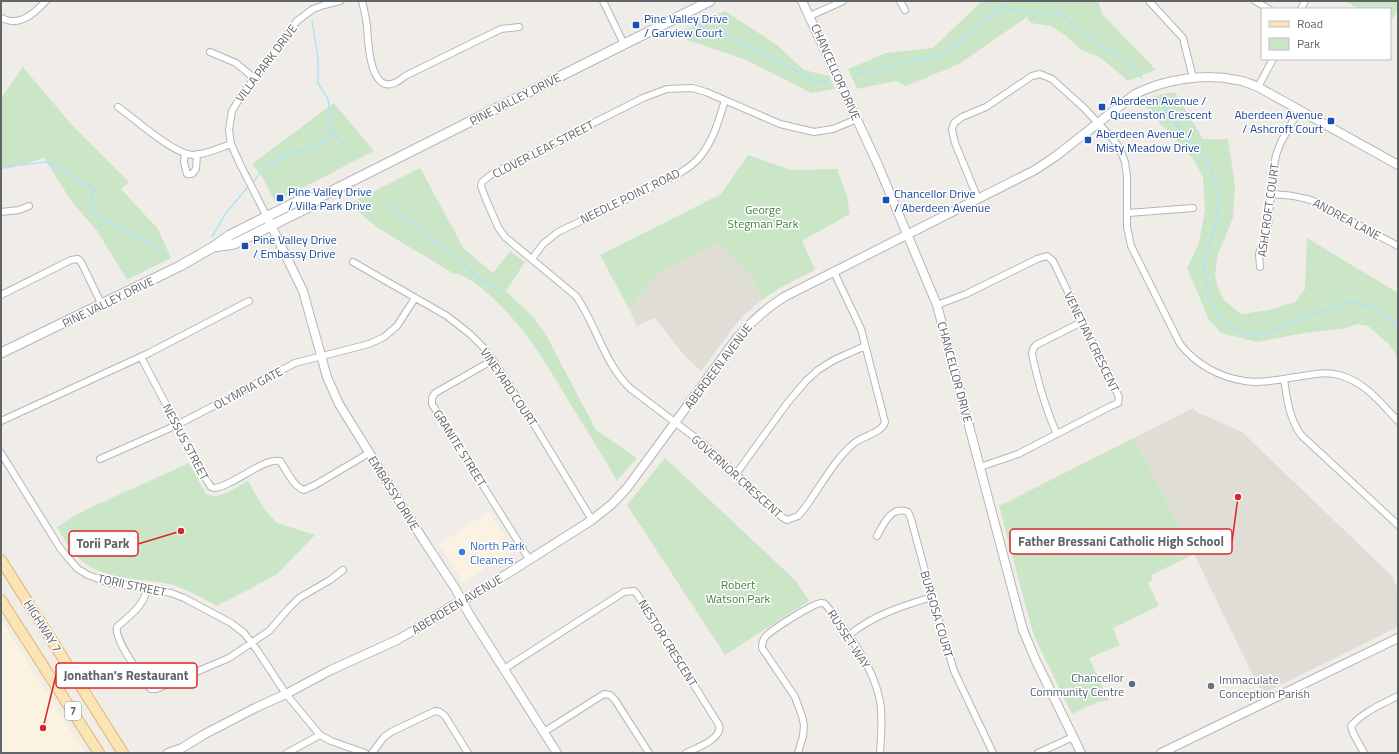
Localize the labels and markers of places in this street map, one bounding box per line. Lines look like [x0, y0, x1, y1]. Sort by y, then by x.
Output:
place label: Pine Valley Drive / Garview Court [644, 9, 728, 42]
marker: Pine Valley Drive / Garview Court [631, 20, 641, 30]
place label: Aberdeen Avenue / Queenston Crescent [1110, 91, 1213, 124]
marker: Aberdeen Avenue / Queenston Crescent [1097, 102, 1107, 112]
place label: Aberdeen Avenue / Ashcroft Court [1234, 105, 1324, 138]
marker: Aberdeen Avenue / Ashcroft Court [1326, 116, 1336, 126]
place label: Aberdeen Avenue / Misty Meadow Drive [1096, 124, 1200, 157]
marker: Aberdeen Avenue / Misty Meadow Drive [1083, 135, 1093, 145]
place label: Pine Valley Drive / Villa Park Drive [288, 182, 372, 215]
place label: Chancellor Drive / Aberdeen Avenue [894, 184, 990, 217]
marker: Pine Valley Drive / Villa Park Drive [275, 193, 285, 203]
marker: Chancellor Drive / Aberdeen Avenue [881, 195, 891, 205]
place label: Pine Valley Drive / Embassy Drive [253, 230, 337, 263]
marker: Pine Valley Drive / Embassy Drive [240, 241, 250, 251]
callout: Father Bressani Catholic High School [1010, 529, 1232, 554]
callout: Torii Park [69, 531, 138, 556]
place label: North Park Cleaners [470, 536, 525, 569]
marker: North Park Cleaners [457, 547, 467, 557]
callout: Jonathan's Restaurant [56, 663, 197, 688]
place label: Chancellor Community Centre [1030, 668, 1124, 701]
place label: Immaculate Conception Parish [1219, 670, 1310, 703]
marker: Chancellor Community Centre [1127, 679, 1137, 689]
marker: Immaculate Conception Parish [1206, 681, 1216, 691]

